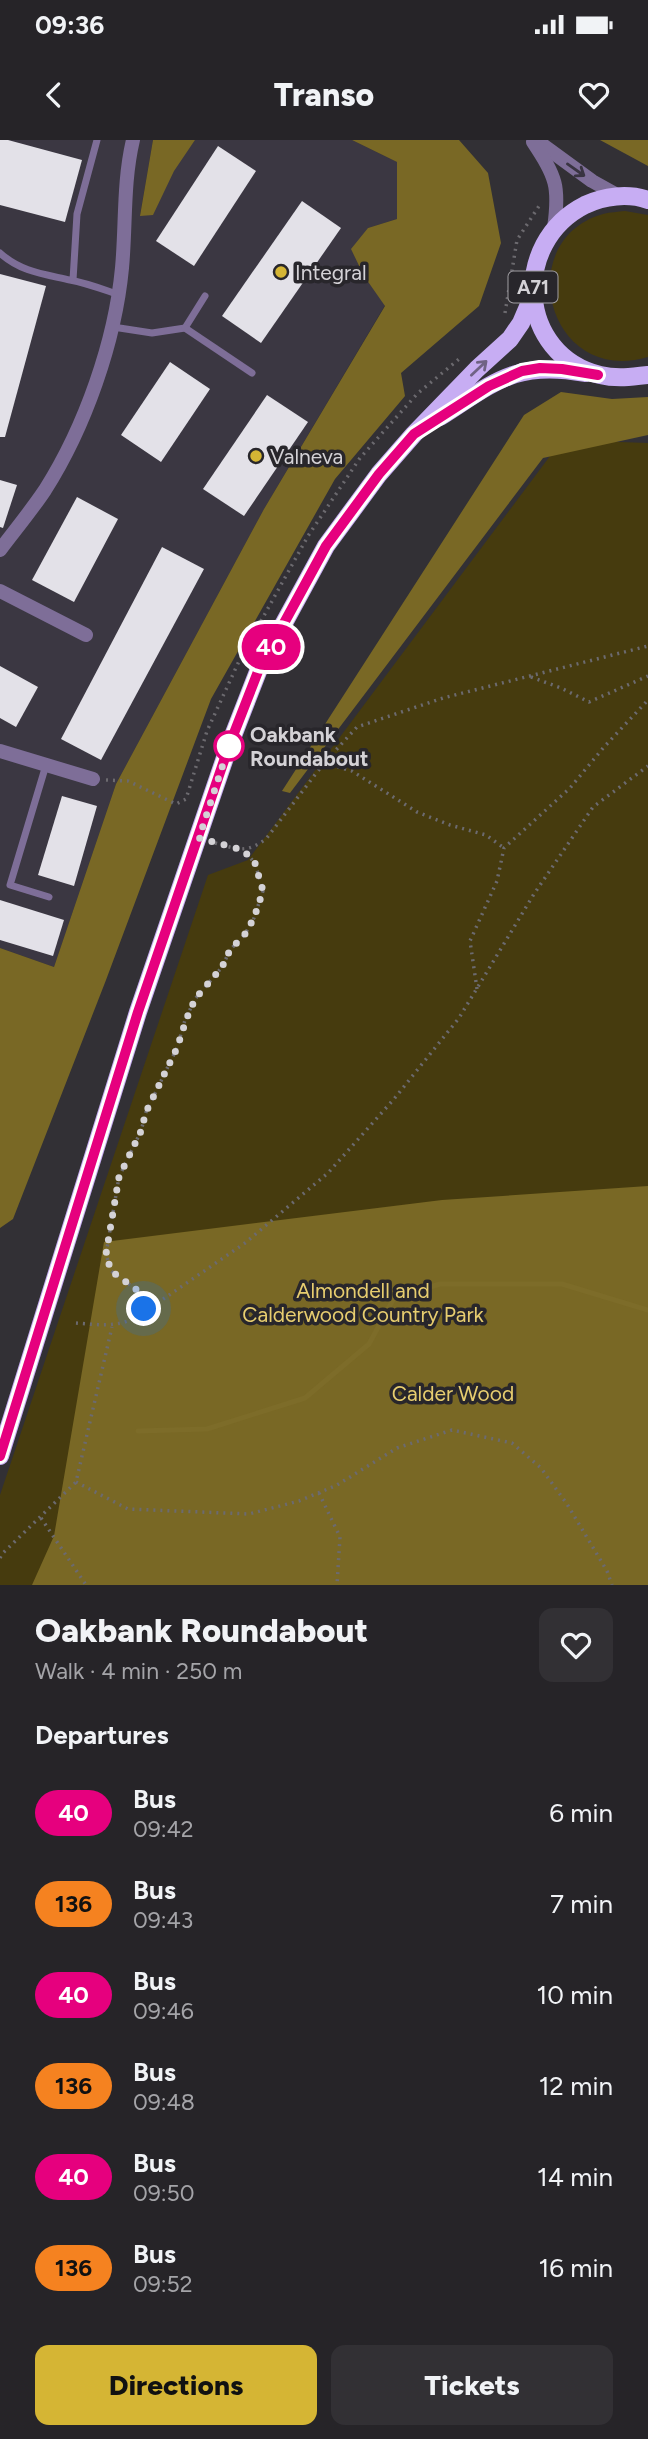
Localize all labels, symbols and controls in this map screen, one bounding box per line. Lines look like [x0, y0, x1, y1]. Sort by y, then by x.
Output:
text: 09:36 [35, 9, 104, 41]
icon: back [35, 76, 73, 114]
text: Transo [274, 76, 374, 114]
icon: heart [575, 76, 613, 114]
one-way arrow [566, 163, 585, 177]
place label: Integral [295, 260, 367, 285]
marker: Integral [273, 264, 289, 280]
road number: A71 [508, 272, 558, 302]
one-way arrow [470, 360, 488, 376]
place label: Valneva [270, 444, 343, 469]
marker: Valneva [248, 448, 264, 464]
line badge: 40 [240, 624, 302, 670]
text: 40 [256, 632, 286, 661]
place label: Oakbank Roundabout [250, 722, 368, 771]
marker: Oakbank Roundabout [214, 731, 244, 761]
park label: Almondell and Calderwood Country Park [242, 1278, 484, 1327]
your location [126, 1291, 161, 1326]
park label: Calder Wood [392, 1381, 514, 1406]
button: heart [539, 1608, 613, 1682]
text: Oakbank Roundabout [35, 1611, 368, 1650]
text: Walk · 4 min · 250 m [35, 1657, 242, 1685]
text: Departures [35, 1719, 169, 1751]
text: Bus [133, 1783, 176, 1815]
text: 6 min [549, 1797, 613, 1829]
text: 40 [58, 1798, 89, 1827]
text: 09:42 [133, 1815, 194, 1843]
text: Bus [133, 1874, 176, 1906]
text: 7 min [550, 1888, 613, 1920]
text: 136 [55, 1889, 92, 1918]
text: 09:43 [133, 1906, 193, 1934]
text: Bus [133, 1965, 176, 1997]
text: 10 min [537, 1979, 613, 2011]
text: 40 [58, 1980, 89, 2009]
text: 09:46 [133, 1997, 194, 2025]
text: Bus [133, 2056, 176, 2088]
text: 12 min [539, 2070, 613, 2102]
text: 136 [55, 2071, 92, 2100]
text: 09:48 [133, 2088, 195, 2116]
text: Bus [133, 2147, 176, 2179]
text: 14 min [537, 2161, 613, 2193]
text: 40 [58, 2162, 89, 2191]
text: 09:50 [133, 2179, 195, 2207]
text: Bus [133, 2238, 176, 2270]
text: 16 min [538, 2252, 613, 2284]
text: 136 [55, 2253, 92, 2282]
text: 09:52 [133, 2270, 193, 2298]
button: Directions [35, 2345, 317, 2425]
button: Tickets [331, 2345, 613, 2425]

